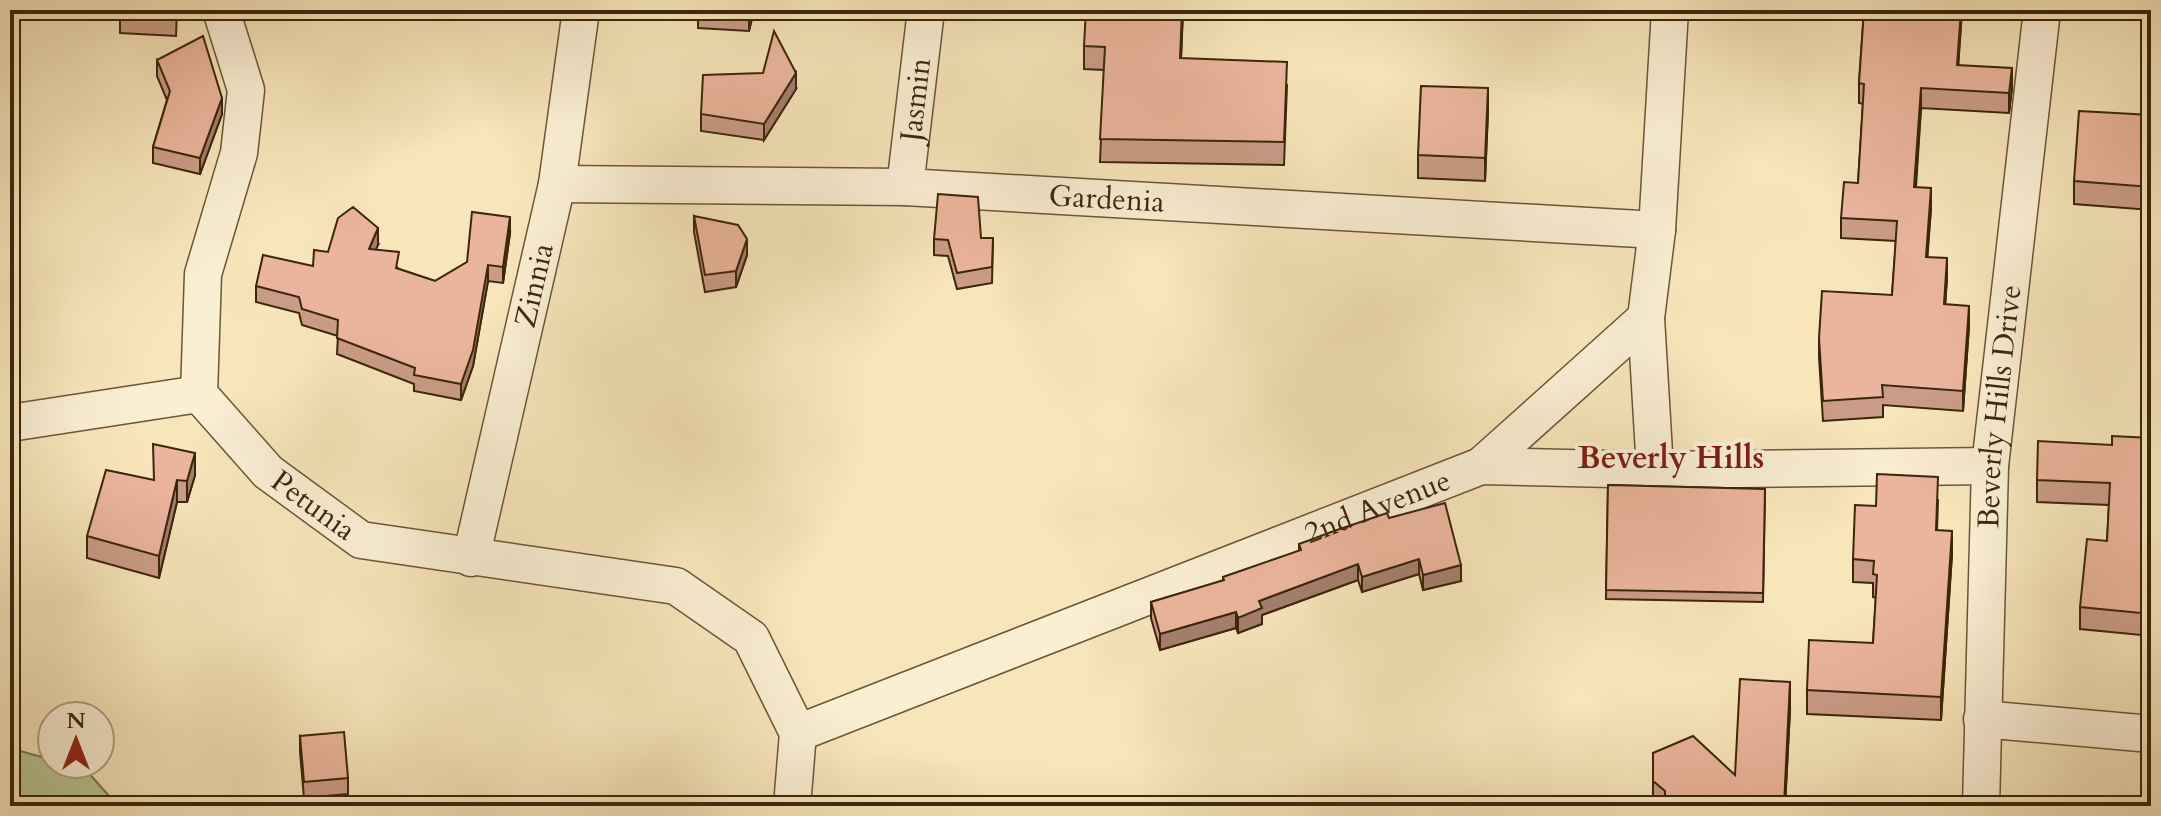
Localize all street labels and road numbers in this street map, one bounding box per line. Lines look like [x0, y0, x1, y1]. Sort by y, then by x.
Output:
street label: Jasmin [890, 56, 941, 148]
street label: Gardenia [1048, 175, 1166, 223]
street label: Zinnia [505, 239, 564, 331]
street label: Beverly Hills Drive [1968, 283, 2032, 529]
street label: 2nd Avenue [1298, 460, 1457, 554]
street label: Petunia [262, 461, 364, 551]

